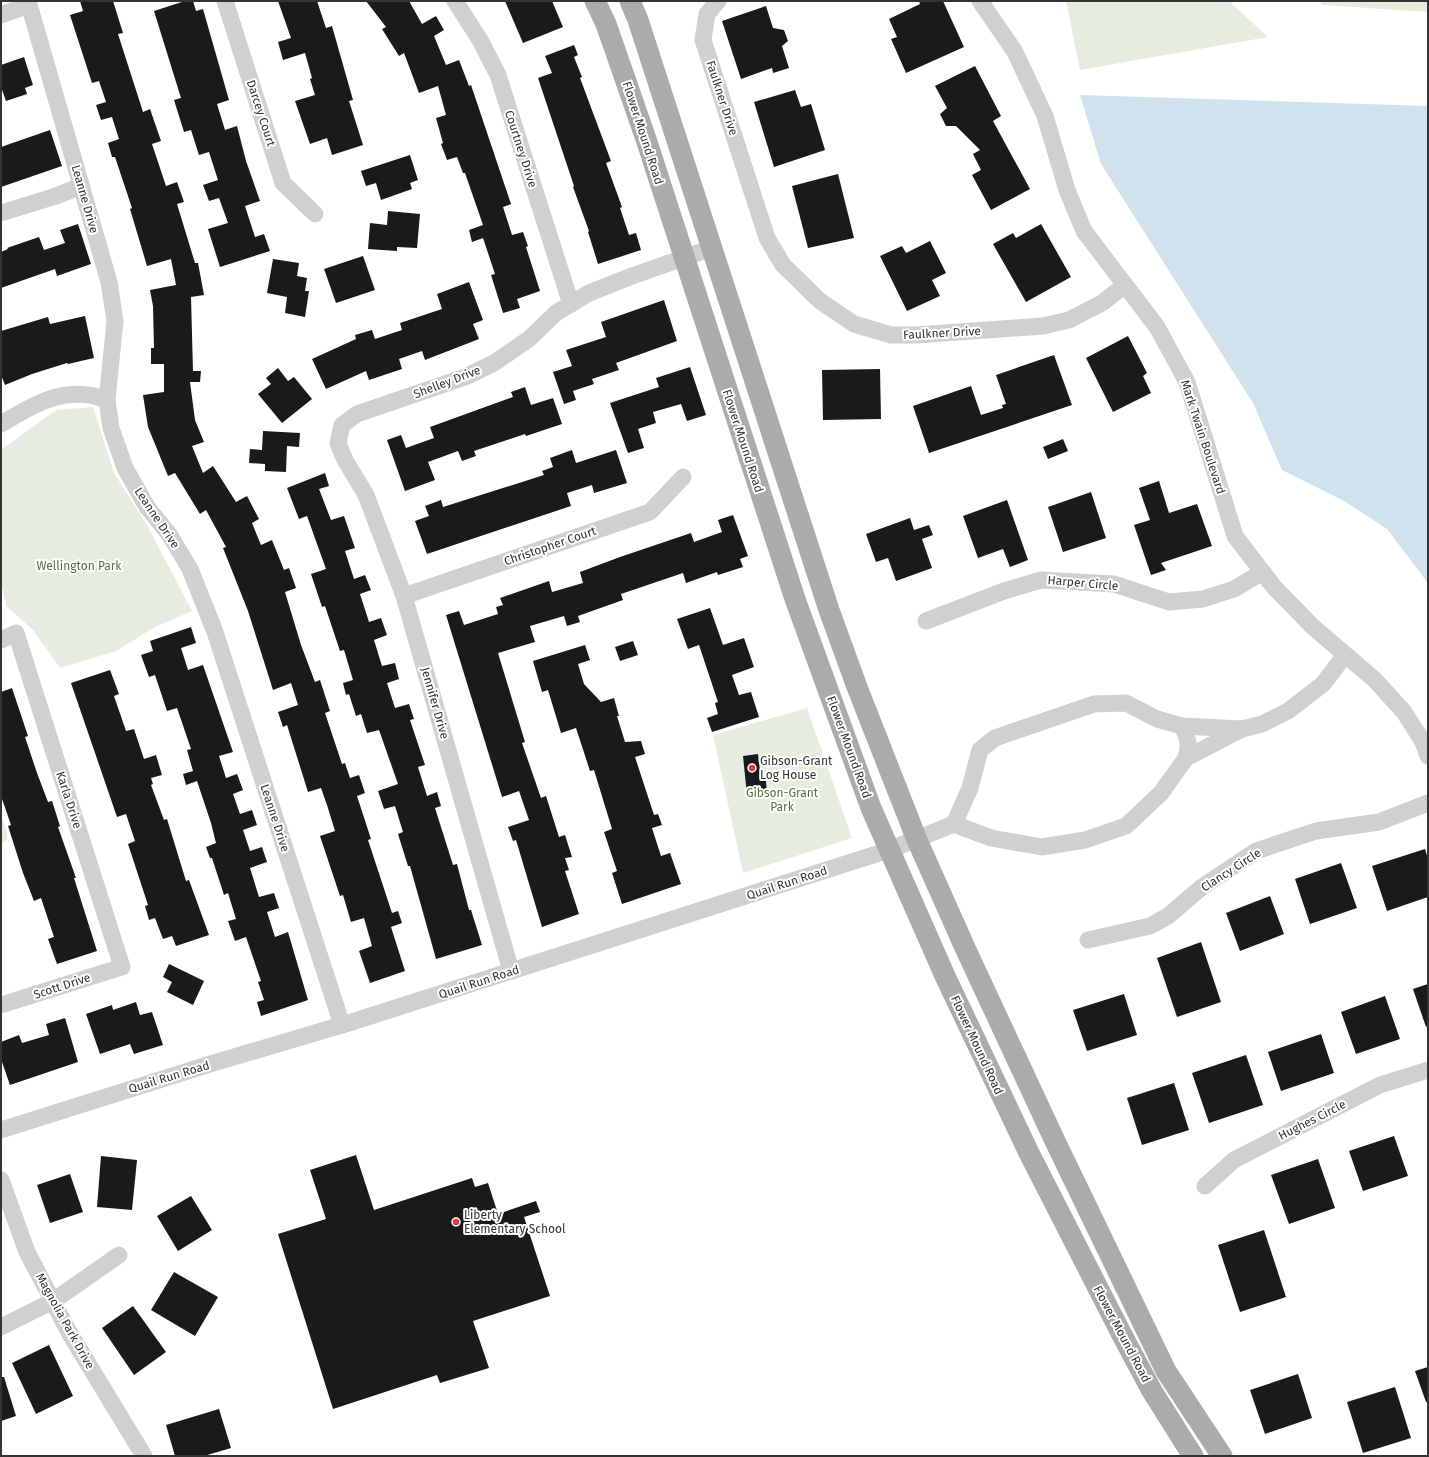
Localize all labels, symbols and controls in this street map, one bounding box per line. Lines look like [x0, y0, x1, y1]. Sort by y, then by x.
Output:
street label: Faulkner Drive [703, 59, 741, 137]
street label: Darcey Court [244, 78, 279, 149]
street label: Flower Mound Road [620, 80, 666, 186]
street label: Courtney Drive [502, 109, 540, 189]
street label: Leanne Drive [69, 163, 101, 235]
street label: Faulkner Drive [903, 324, 981, 342]
street label: Shelley Drive [411, 363, 483, 401]
street label: Mark Twain Boulevard [1178, 378, 1228, 496]
street label: Flower Mound Road [720, 388, 766, 494]
street label: Leanne Drive [131, 485, 183, 551]
street label: Christopher Court [502, 523, 598, 568]
park label: Wellington Park [36, 559, 122, 573]
street label: Harper Circle [1047, 573, 1119, 593]
street label: Jennifer Drive [418, 665, 452, 741]
street label: Flower Mound Road [824, 694, 874, 800]
place label: Gibson-Grant Log House [760, 754, 833, 782]
marker: Gibson-Grant Log House [747, 763, 757, 773]
street label: Karla Drive [53, 770, 85, 830]
street label: Leanne Drive [257, 782, 293, 854]
park label: Gibson-Grant Park [746, 786, 819, 814]
street label: Clancy Circle [1198, 845, 1264, 895]
street label: Quail Run Road [745, 863, 829, 903]
street label: Quail Run Road [437, 962, 521, 1002]
street label: Scott Drive [32, 970, 92, 1002]
street label: Flower Mound Road [948, 993, 1006, 1097]
street label: Quail Run Road [127, 1058, 211, 1096]
street label: Hughes Circle [1276, 1097, 1348, 1143]
place label: Liberty Elementary School [464, 1208, 566, 1236]
marker: Liberty Elementary School [451, 1217, 461, 1227]
street label: Magnolia Park Drive [33, 1271, 97, 1371]
street label: Flower Mound Road [1091, 1283, 1153, 1385]

